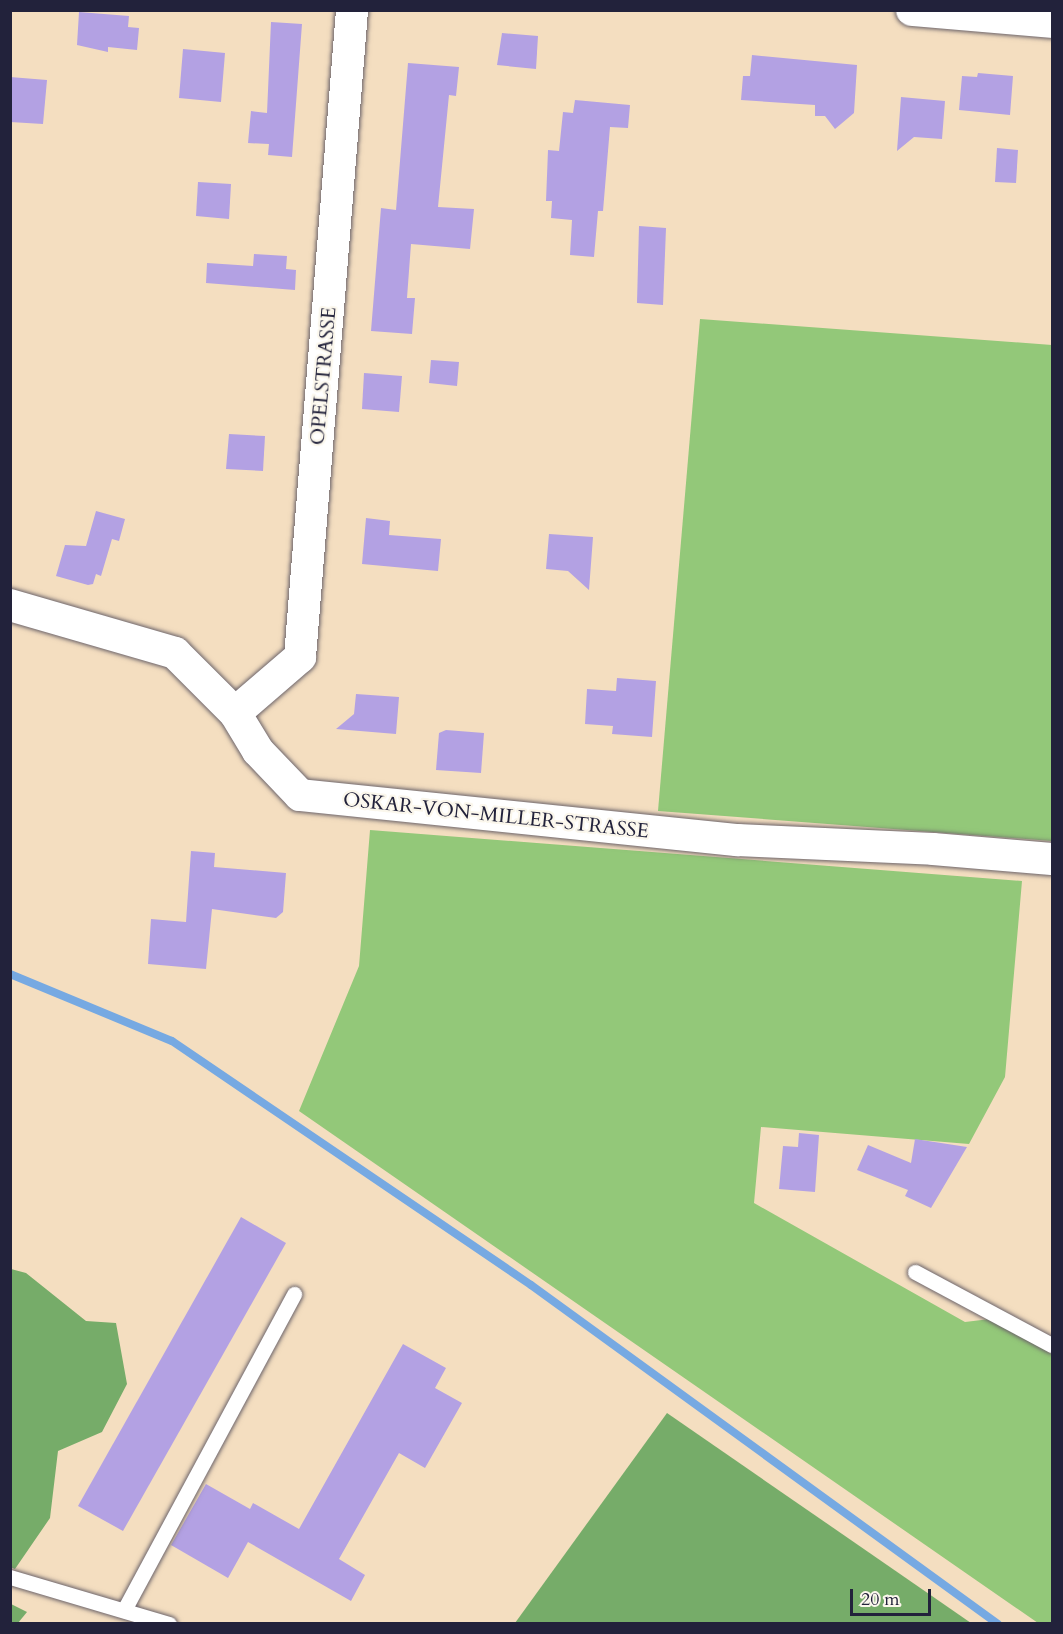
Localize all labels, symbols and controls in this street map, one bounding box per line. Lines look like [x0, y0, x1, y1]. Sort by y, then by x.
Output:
street label: OPELSTRASSE [305, 306, 341, 446]
street label: OSKAR-VON-MILLER-STRASSE [342, 787, 650, 843]
scale bar [853, 1577, 934, 1615]
text: 20 m [861, 1587, 900, 1612]

